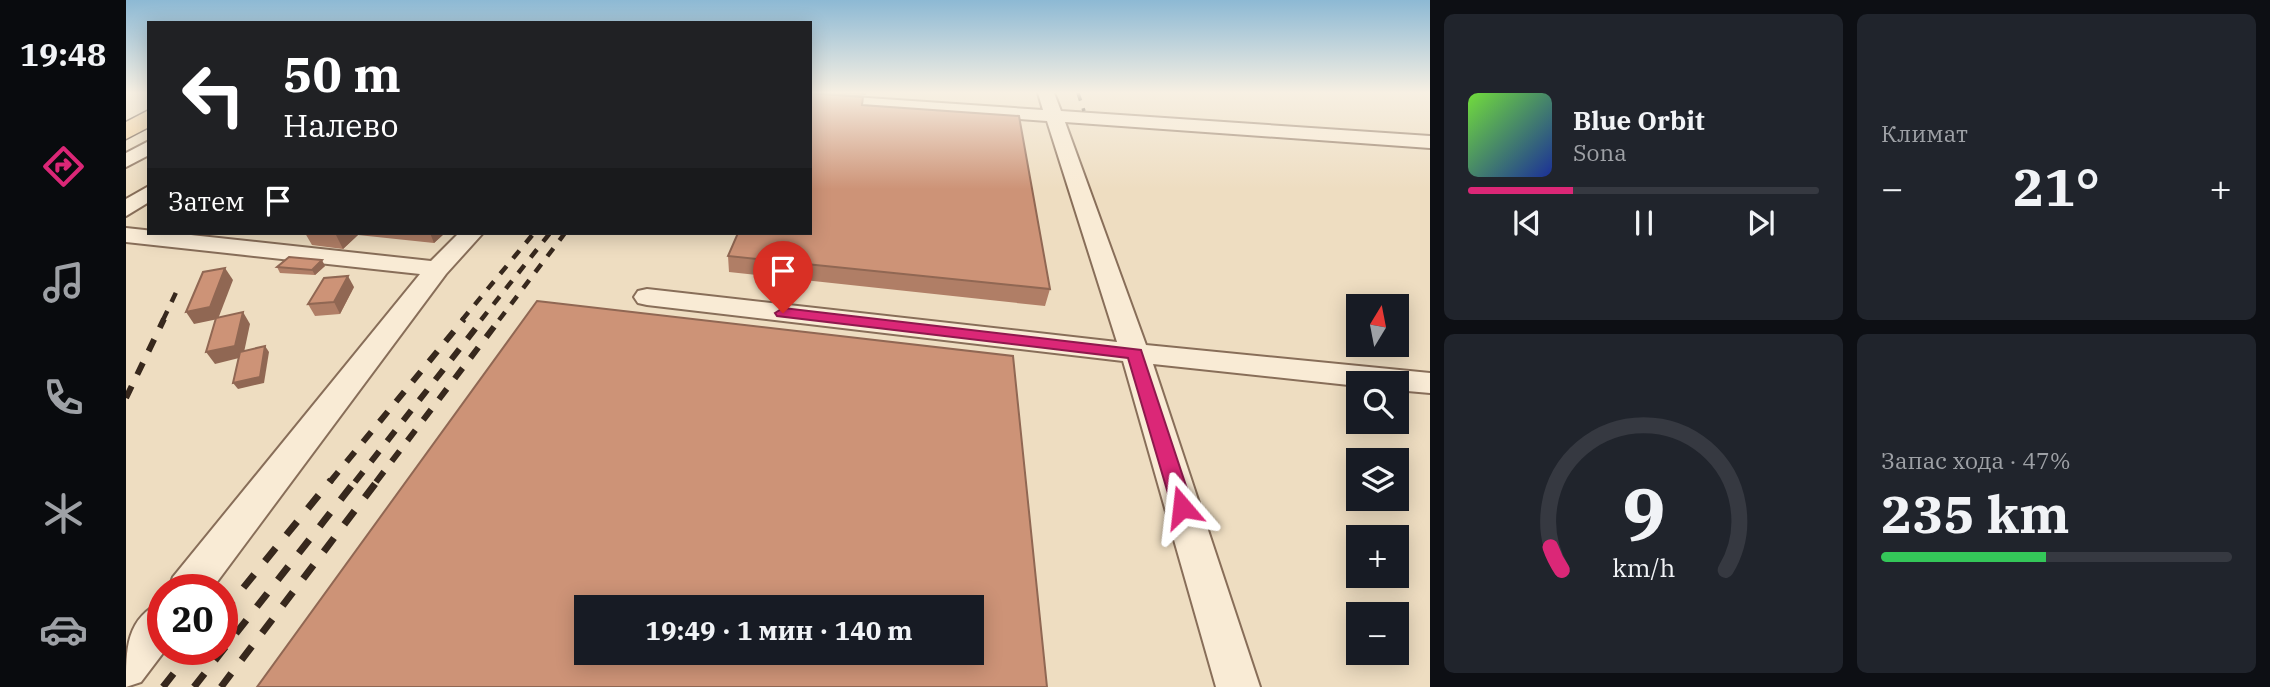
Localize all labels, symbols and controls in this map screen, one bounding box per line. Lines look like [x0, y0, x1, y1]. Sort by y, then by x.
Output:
text: 19:48 [20, 33, 106, 75]
text: 50 m [283, 42, 401, 105]
icon: left [168, 49, 259, 140]
text: Blue Orbit [1573, 103, 1705, 137]
text: Налево [283, 104, 399, 146]
text: Климат [1881, 118, 1968, 148]
text: Sona [1573, 137, 1627, 167]
icon: directions [39, 142, 88, 191]
text: 21° [2013, 153, 2100, 220]
text: − [1881, 163, 1904, 212]
text: + [2209, 163, 2232, 212]
icon: arrive [259, 182, 297, 220]
text: Затем [168, 184, 245, 218]
icon: previous [1508, 204, 1546, 242]
icon: pause [1625, 204, 1663, 242]
icon: next [1742, 204, 1780, 242]
pin [753, 241, 813, 313]
icon: arrive [764, 252, 802, 290]
icon: music [39, 258, 88, 307]
north arrow [1346, 294, 1409, 357]
map controls [1346, 294, 1409, 665]
button: search [1346, 371, 1409, 434]
icon: phone [39, 373, 88, 422]
text: Запас хода · 47% [1881, 445, 2071, 475]
button: layers [1346, 448, 1409, 511]
text: 9 [1622, 465, 1665, 560]
position arrow [1145, 470, 1219, 544]
text: 235 km [1881, 480, 2070, 547]
icon: climate [39, 489, 88, 538]
button: + [1346, 525, 1409, 588]
text: km/h [1612, 550, 1675, 583]
speed limit sign: 20 [147, 574, 238, 665]
button: − [1346, 602, 1409, 665]
icon: car [39, 605, 88, 654]
text: 19:49 · 1 мин · 140 m [645, 613, 913, 647]

